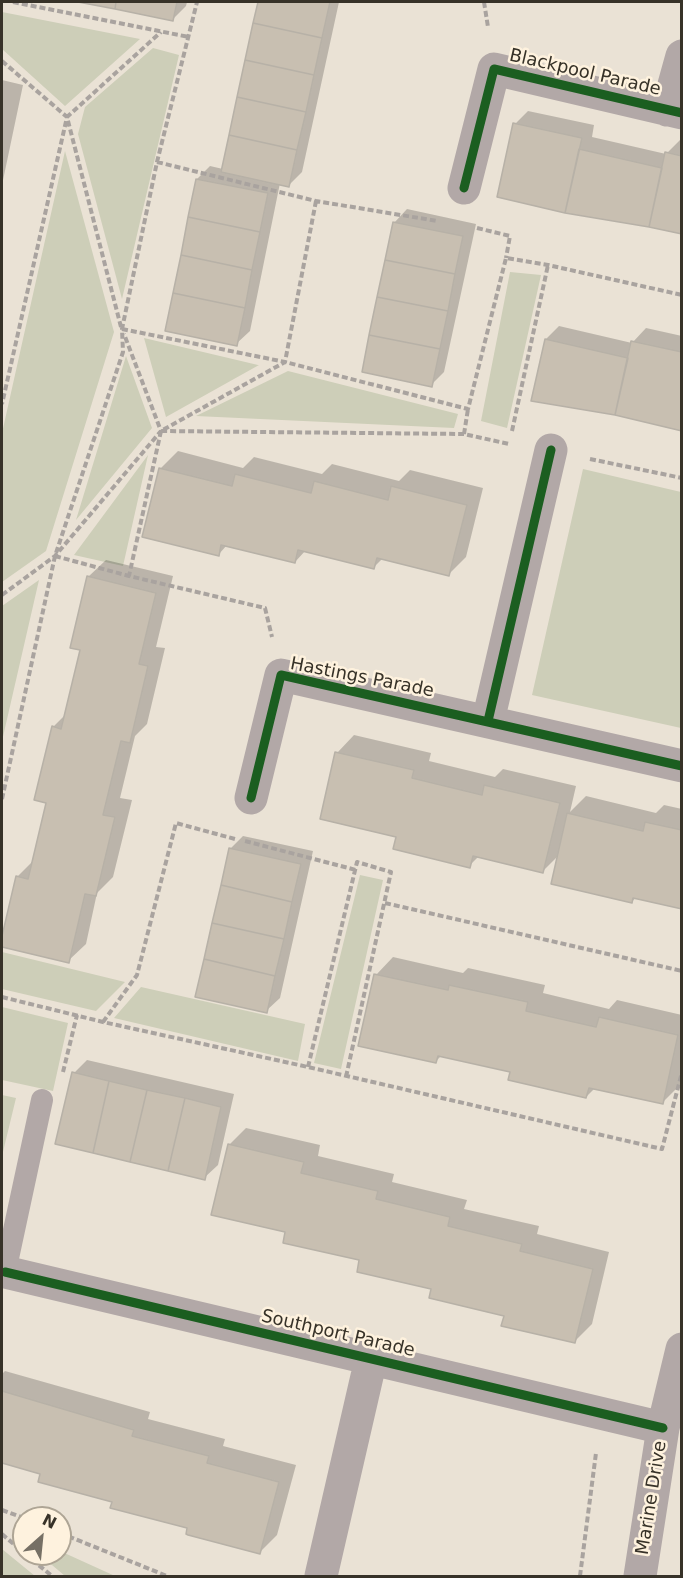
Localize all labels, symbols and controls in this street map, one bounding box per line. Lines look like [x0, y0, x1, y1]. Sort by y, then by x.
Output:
street label: Blackpool Parade [507, 45, 663, 101]
street label: Hastings Parade [288, 653, 436, 703]
street label: Southport Parade [259, 1306, 417, 1362]
street label: Marine Drive [632, 1439, 672, 1557]
north arrow [12, 1506, 72, 1566]
text: N [39, 1510, 60, 1533]

